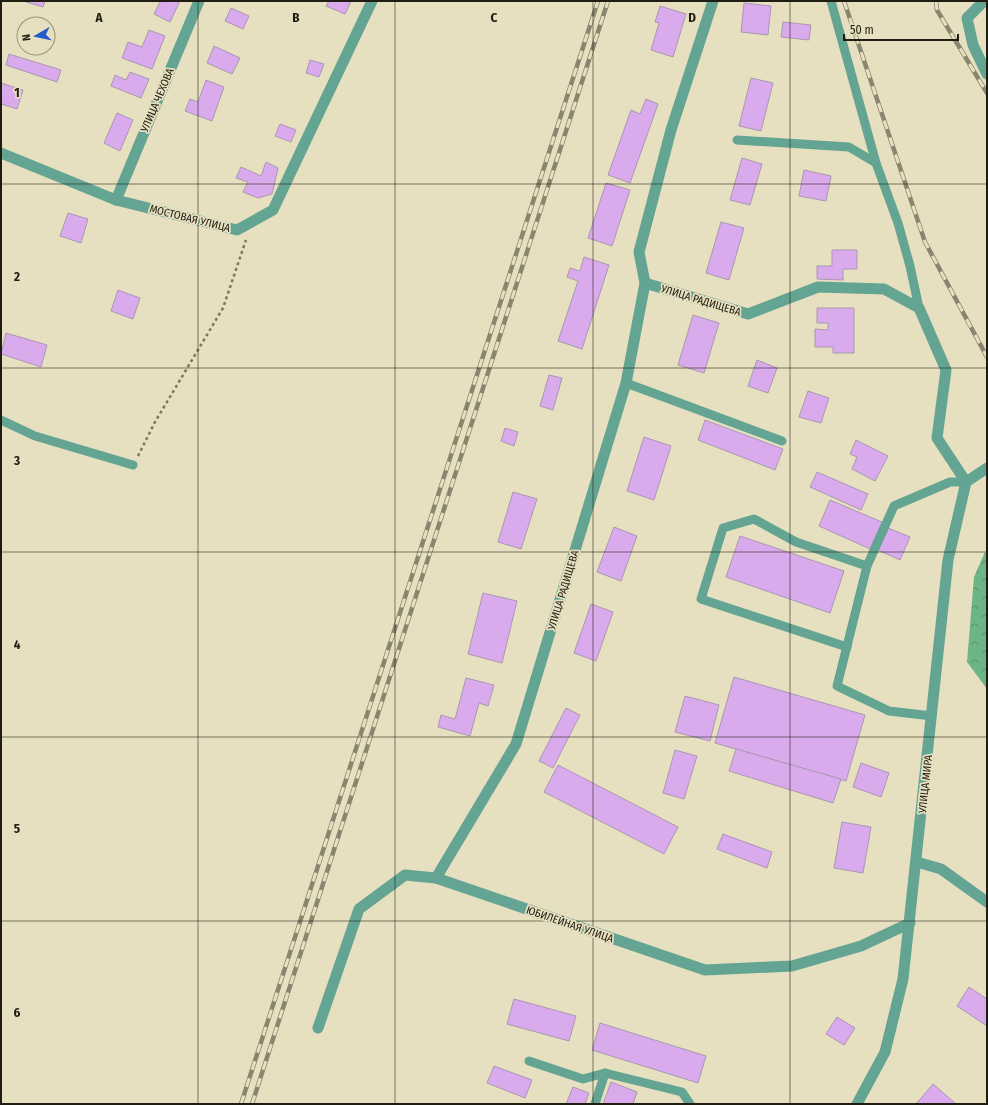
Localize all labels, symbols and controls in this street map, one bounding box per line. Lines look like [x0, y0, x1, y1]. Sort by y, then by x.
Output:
text: A [94, 10, 103, 25]
text: B [292, 10, 300, 25]
text: C [491, 10, 498, 25]
text: D [688, 10, 696, 25]
north arrow [16, 16, 56, 56]
scale bar [844, 16, 958, 42]
text: 50 m [850, 23, 874, 37]
text: N [20, 33, 34, 42]
street label: УЛИЦА ЧЕХОВА [138, 66, 177, 135]
text: 1 [14, 85, 20, 100]
street label: МОСТОВАЯ УЛИЦА [148, 202, 232, 235]
text: 2 [13, 269, 20, 284]
street label: УЛИЦА РАДИЩЕВА [658, 282, 743, 319]
text: 3 [13, 453, 20, 468]
street label: УЛИЦА РАДИЩЕВА [545, 548, 582, 633]
text: 4 [14, 637, 21, 652]
street label: УЛИЦА МИРА [916, 754, 935, 815]
text: 5 [14, 821, 20, 836]
street label: ЮБИЛЕЙНАЯ УЛИЦА [524, 903, 615, 946]
text: 6 [14, 1005, 21, 1020]

